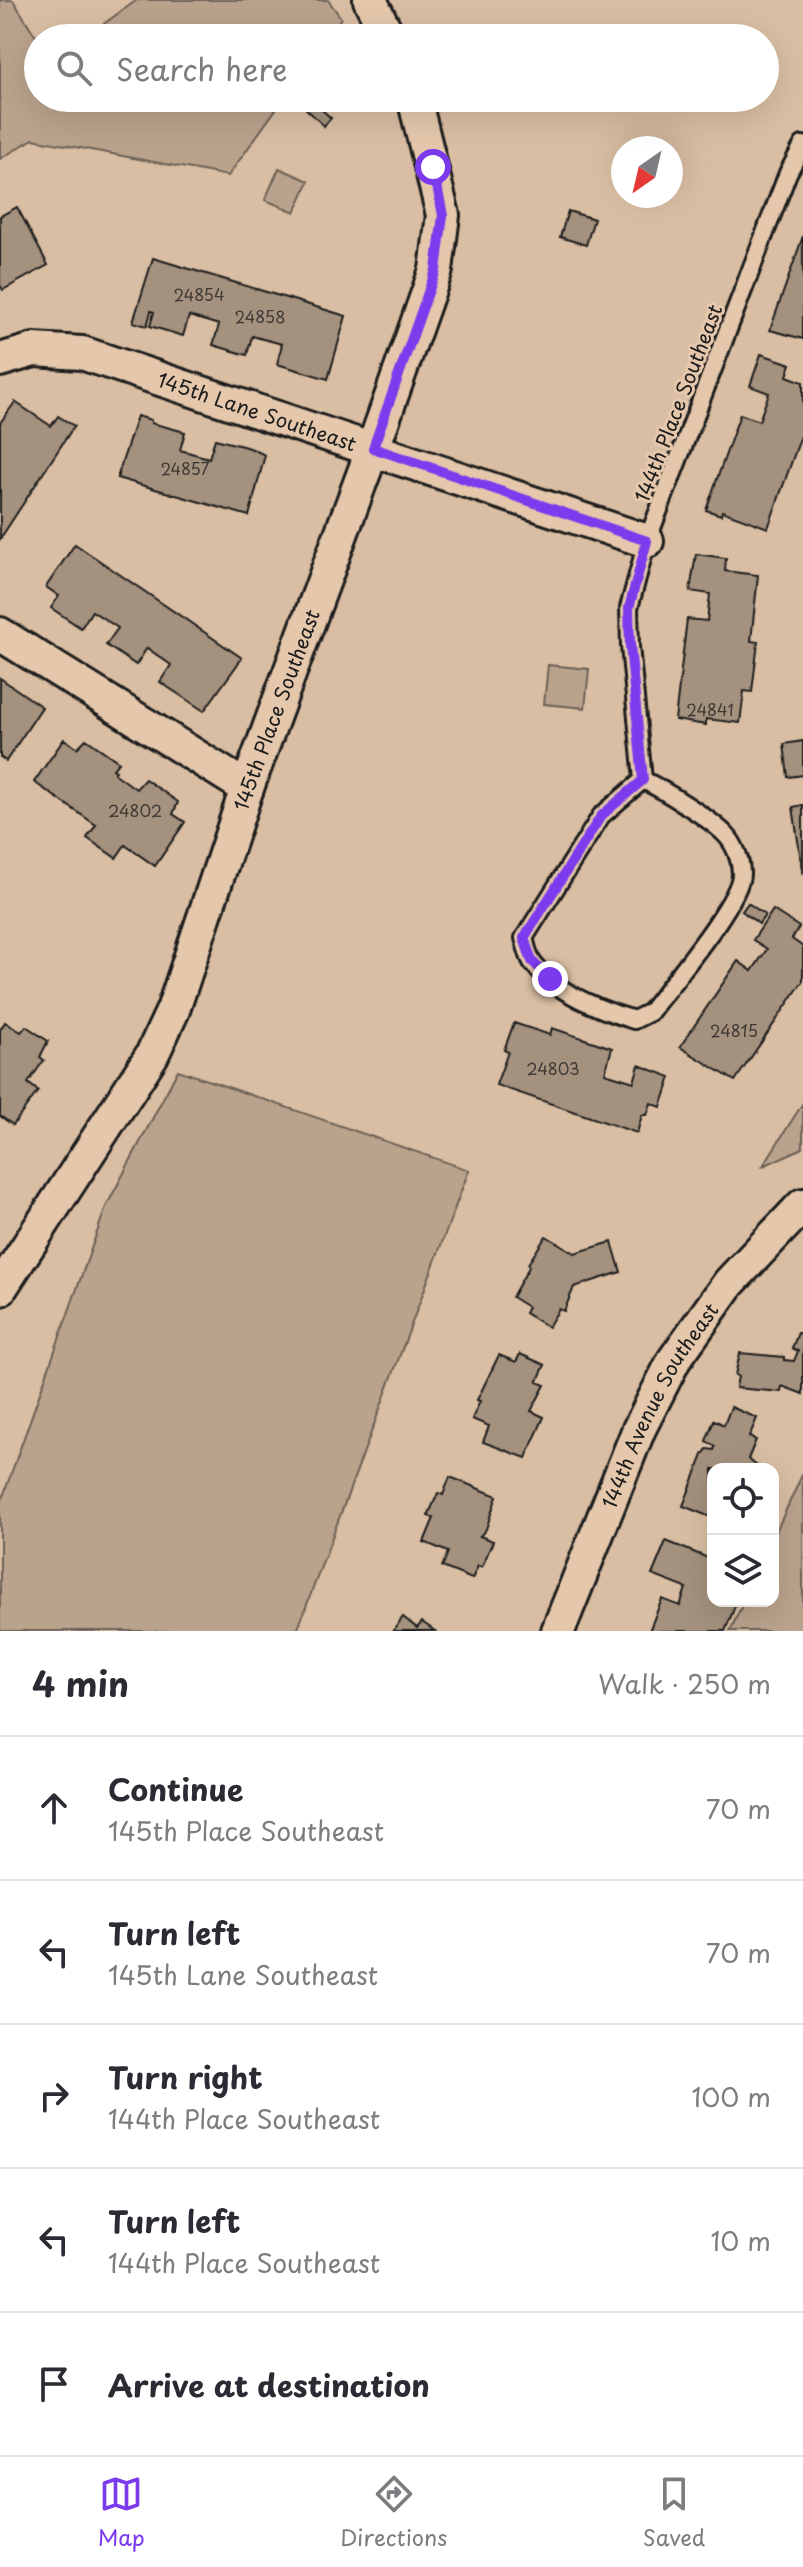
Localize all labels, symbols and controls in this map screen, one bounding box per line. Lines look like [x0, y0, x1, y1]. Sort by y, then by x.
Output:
search box [24, 24, 779, 112]
icon: search [52, 46, 96, 90]
text: Search here [116, 46, 288, 91]
north arrow [611, 136, 683, 208]
route start [415, 149, 451, 185]
house number: 24854 [174, 282, 224, 306]
street label: 144th Place Southeast [626, 300, 730, 506]
house number: 24858 [235, 304, 285, 328]
street label: 145th Lane Southeast [154, 364, 360, 458]
house number: 24857 [160, 456, 210, 480]
street label: 145th Place Southeast [226, 605, 327, 815]
house number: 24841 [686, 697, 734, 721]
house number: 24802 [108, 798, 162, 822]
route end [532, 961, 568, 997]
house number: 24815 [710, 1018, 758, 1042]
house number: 24803 [526, 1056, 580, 1080]
street label: 144th Avenue Southeast [594, 1296, 725, 1513]
map controls [707, 1463, 779, 1607]
button: locate [707, 1463, 779, 1535]
button: layers [707, 1535, 779, 1607]
text: 4 min [32, 1657, 129, 1709]
text: Walk · 250 m [598, 1664, 771, 1703]
text: Continue [108, 1766, 243, 1811]
icon: ahead [32, 1786, 76, 1830]
text: 70 m [706, 1789, 771, 1828]
text: 145th Place Southeast [108, 1811, 384, 1850]
text: Turn left [108, 1910, 240, 1955]
icon: left [32, 1930, 76, 1974]
text: 70 m [706, 1933, 771, 1972]
text: 145th Lane Southeast [108, 1955, 378, 1994]
text: Turn right [108, 2054, 263, 2099]
icon: right [32, 2074, 76, 2118]
text: 100 m [691, 2077, 771, 2116]
text: 144th Place Southeast [108, 2099, 380, 2138]
text: Turn left [108, 2198, 240, 2243]
icon: left [32, 2218, 76, 2262]
text: 10 m [710, 2221, 771, 2260]
text: 144th Place Southeast [108, 2243, 380, 2282]
icon: arrive [32, 2362, 76, 2406]
text: Arrive at destination [108, 2362, 430, 2407]
tab: Map [98, 2472, 145, 2553]
tab: Directions [340, 2472, 447, 2553]
tab: Saved [643, 2472, 705, 2553]

